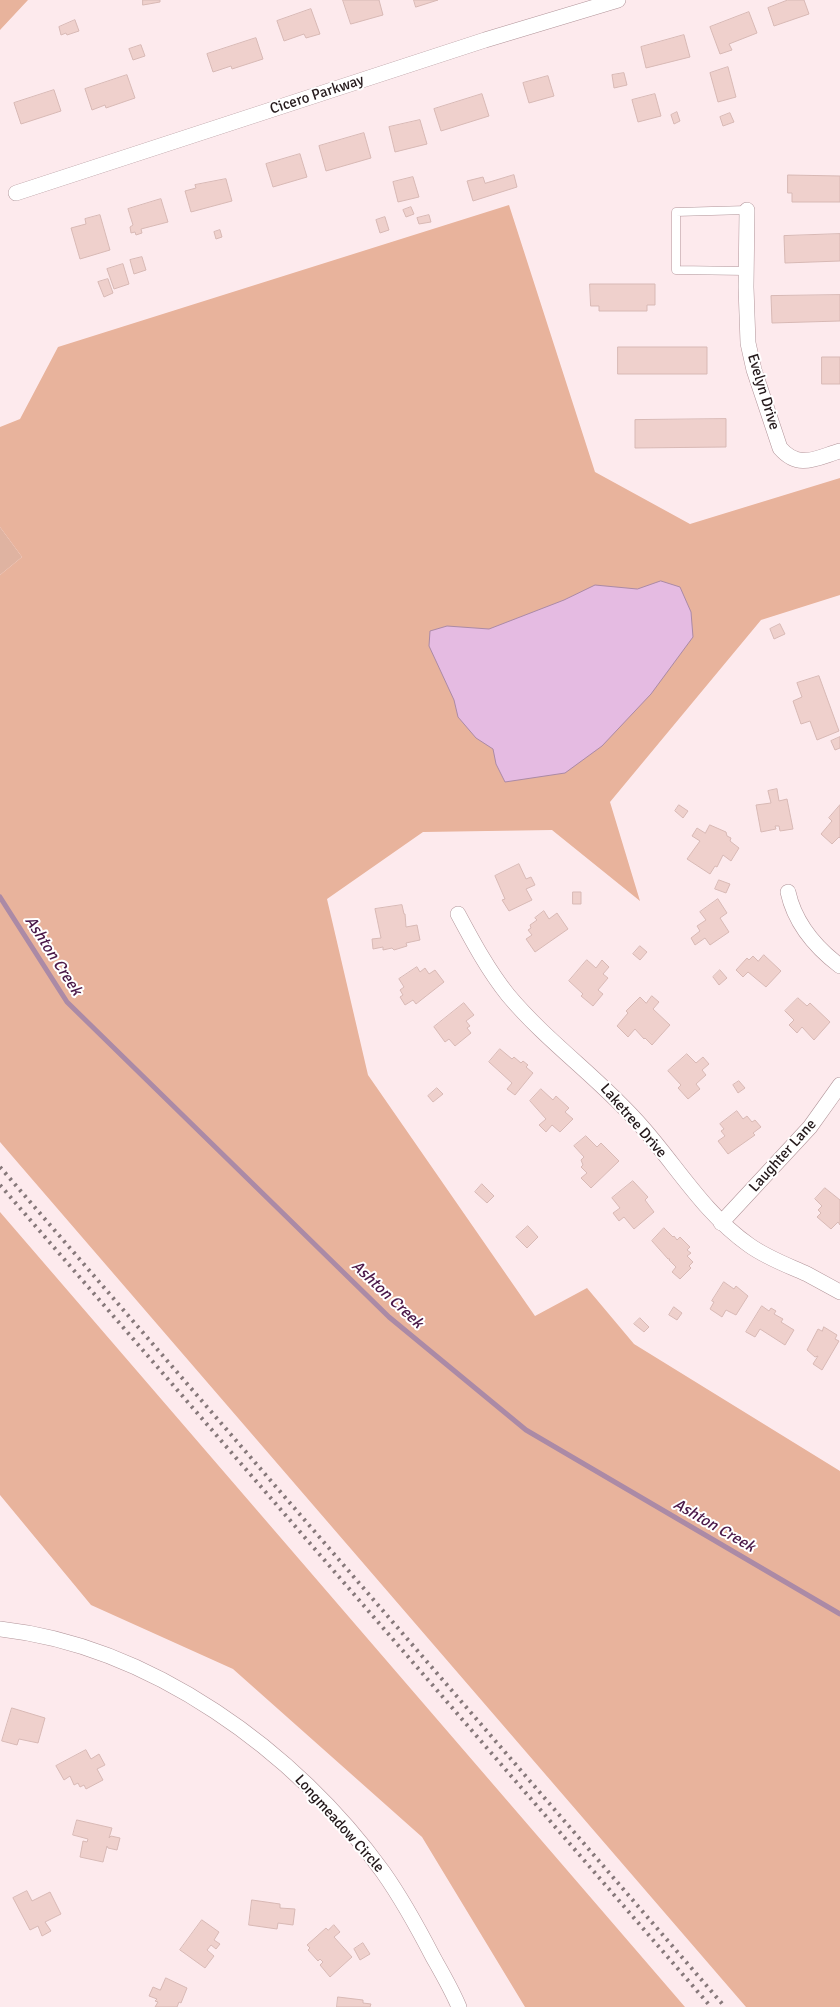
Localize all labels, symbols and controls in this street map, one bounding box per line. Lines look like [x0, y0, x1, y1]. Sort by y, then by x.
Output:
street label: Cicero Parkway [268, 71, 366, 119]
street label: Evelyn Drive [743, 352, 783, 432]
water label: Ashton Creek [20, 913, 86, 999]
street label: Laketree Drive [596, 1080, 670, 1162]
street label: Laughter Lane [746, 1116, 820, 1196]
water label: Ashton Creek [347, 1257, 427, 1333]
water label: Ashton Creek [670, 1495, 758, 1557]
street label: Longmeadow Circle [290, 1771, 388, 1877]

